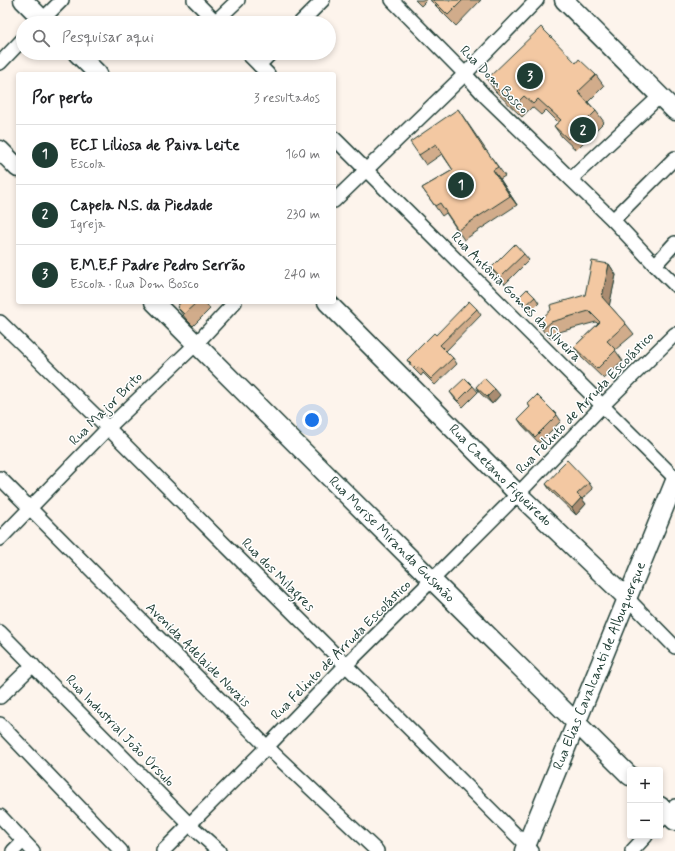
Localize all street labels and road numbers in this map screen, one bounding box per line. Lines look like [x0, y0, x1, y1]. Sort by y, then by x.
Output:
street label: Rua Dom Bosco [456, 42, 532, 118]
street label: Rua Antônia Gomes da Silveira [447, 228, 585, 366]
street label: Rua Felinto de Arruda Escolástico [512, 328, 658, 478]
street label: Rua Major Brito [65, 368, 147, 450]
street label: Rua Caetano Figueiredo [445, 420, 556, 531]
street label: Rua Morise Miranda Gusmão [325, 473, 459, 606]
street label: Rua dos Milagres [236, 534, 319, 617]
street label: Rua Elias Cavalcanti de Albuquerque [549, 559, 650, 773]
street label: Rua Felinto de Arruda Escolástico [267, 576, 415, 724]
street label: Avenida Adelaide Novais [142, 599, 254, 711]
street label: Rua Industrial João Úrsulo [62, 671, 179, 791]

